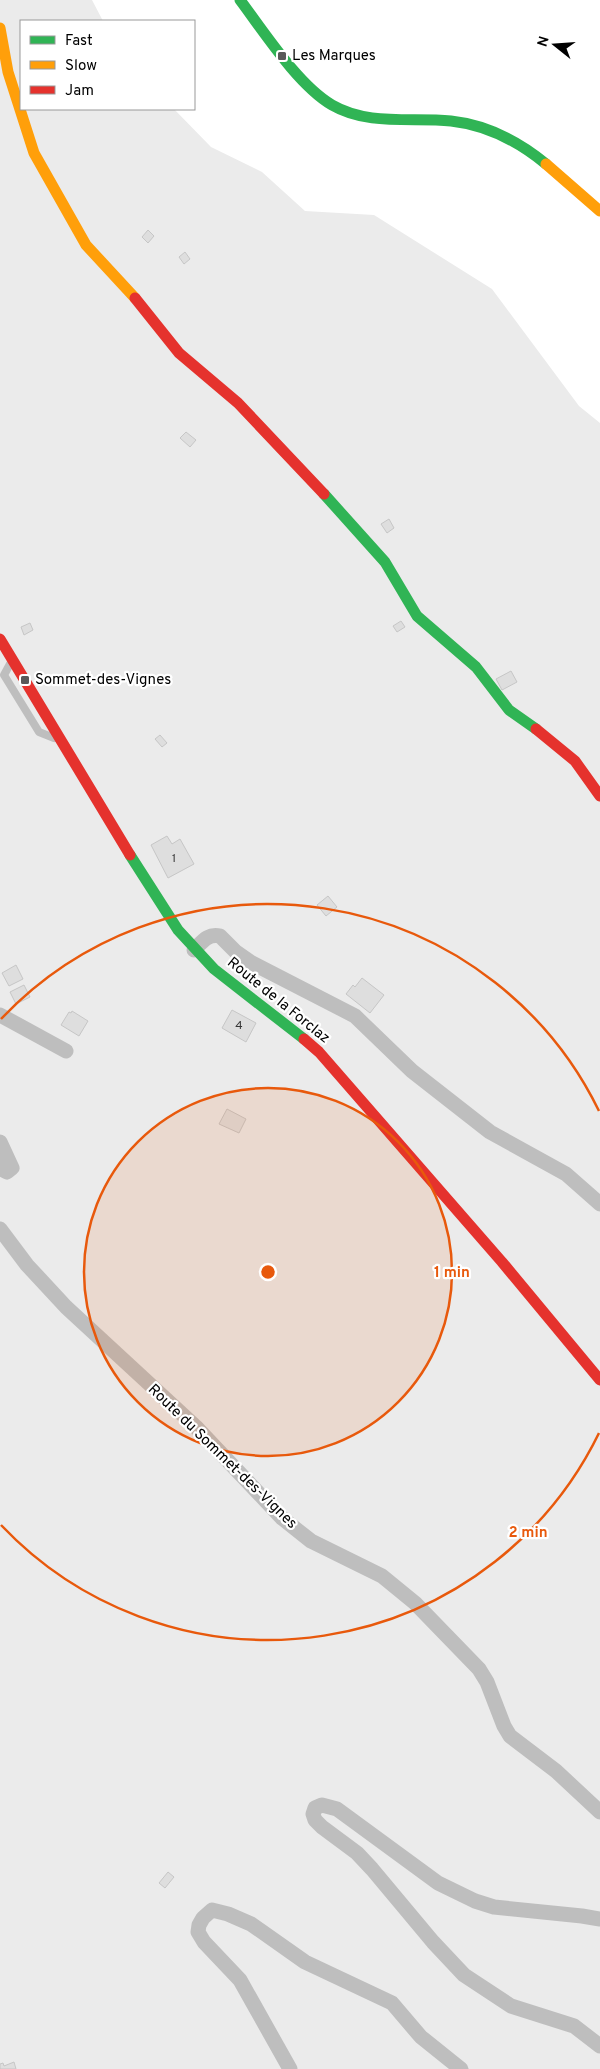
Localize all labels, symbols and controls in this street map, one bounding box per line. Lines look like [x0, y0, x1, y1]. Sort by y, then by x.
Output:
legend [20, 20, 195, 110]
north arrow [530, 20, 580, 70]
text: Fast [65, 32, 93, 51]
text: N [534, 34, 554, 49]
place label: Les Marques [292, 47, 376, 66]
marker: Les Marques [276, 50, 288, 62]
text: Slow [65, 57, 97, 76]
text: Jam [65, 82, 94, 101]
place label: Sommet-des-Vignes [35, 671, 171, 690]
marker: Sommet-des-Vignes [19, 674, 31, 686]
house number: 1 [172, 851, 176, 867]
street label: Route de la Forclaz [223, 954, 333, 1048]
house number: 4 [235, 1018, 243, 1034]
centre of rings [259, 1263, 277, 1281]
text: 1 min [434, 1264, 470, 1283]
street label: Route du Sommet-des-Vignes [143, 1381, 301, 1533]
text: 2 min [508, 1524, 548, 1543]

